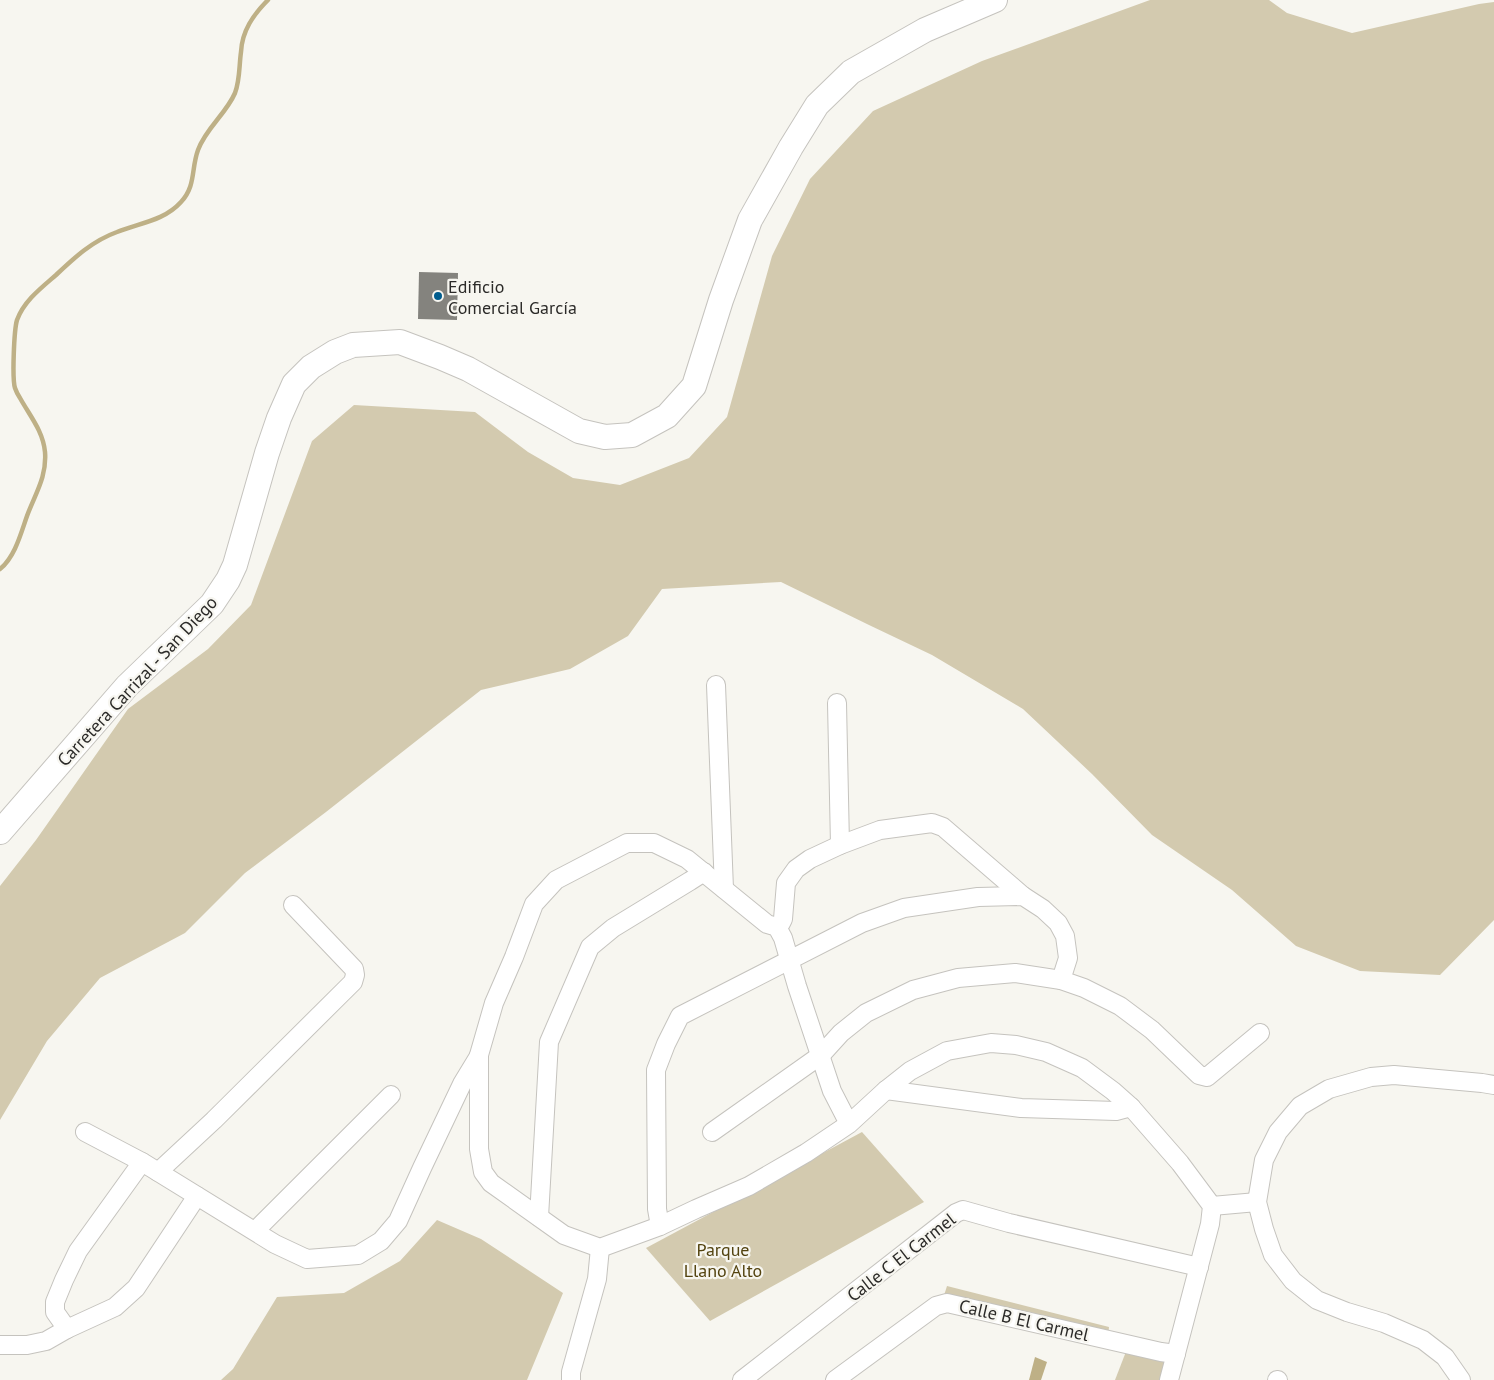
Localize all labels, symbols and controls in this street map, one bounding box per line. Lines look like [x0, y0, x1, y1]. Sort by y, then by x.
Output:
place label: Edificio Comercial García [448, 275, 577, 319]
marker: Edificio Comercial García [432, 290, 444, 302]
street label: Carretera Carrizal - San Diego [52, 591, 222, 771]
street label: Calle C El Carmel [842, 1207, 960, 1307]
park label: Parque Llano Alto [684, 1238, 762, 1282]
street label: Calle B El Carmel [957, 1294, 1092, 1346]

